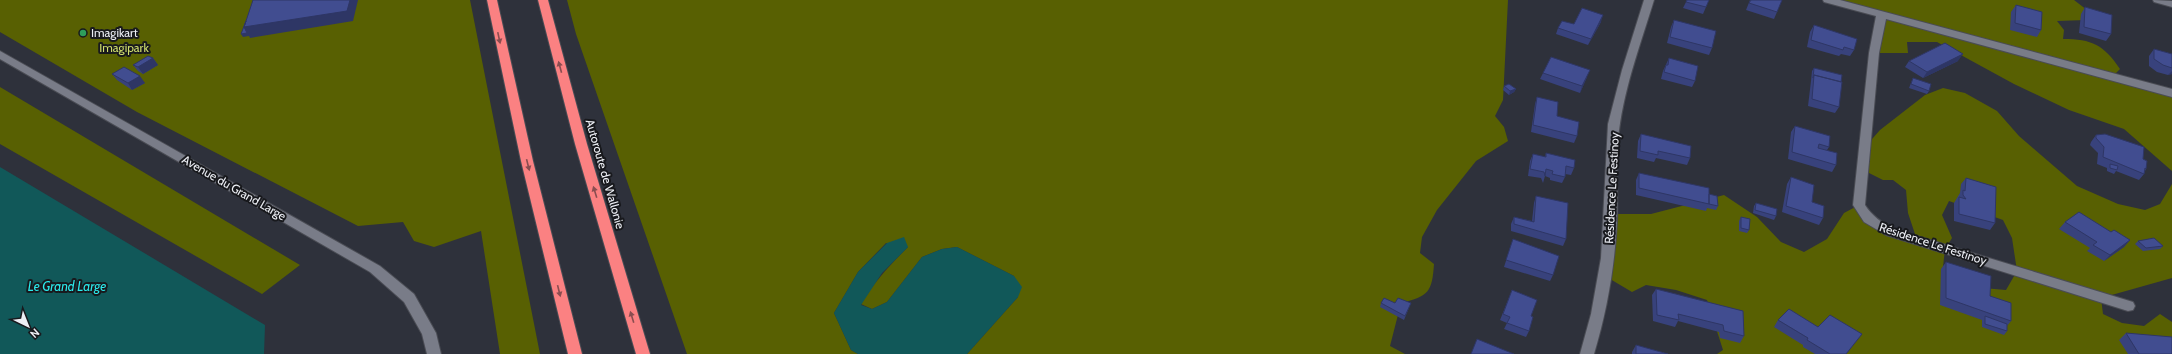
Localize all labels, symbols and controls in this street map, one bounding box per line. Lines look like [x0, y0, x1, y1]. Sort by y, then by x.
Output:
place label: Imagikart [91, 25, 138, 40]
marker: Imagikart [78, 28, 88, 38]
one-way arrow [497, 32, 503, 44]
park label: Imagipark [99, 40, 149, 55]
one-way arrow [557, 61, 563, 73]
street label: Autoroute de Wallonie [583, 117, 628, 230]
street label: Résidence Le Festinoy [1601, 132, 1622, 244]
street label: Avenue du Grand Large [180, 152, 289, 223]
one-way arrow [525, 159, 531, 171]
one-way arrow [592, 186, 598, 198]
street label: Résidence Le Festinoy [1878, 219, 1989, 268]
water label: Le Grand Large [28, 278, 106, 294]
one-way arrow [557, 285, 563, 297]
north arrow [8, 306, 48, 346]
one-way arrow [629, 310, 635, 322]
text: N [27, 326, 42, 341]

